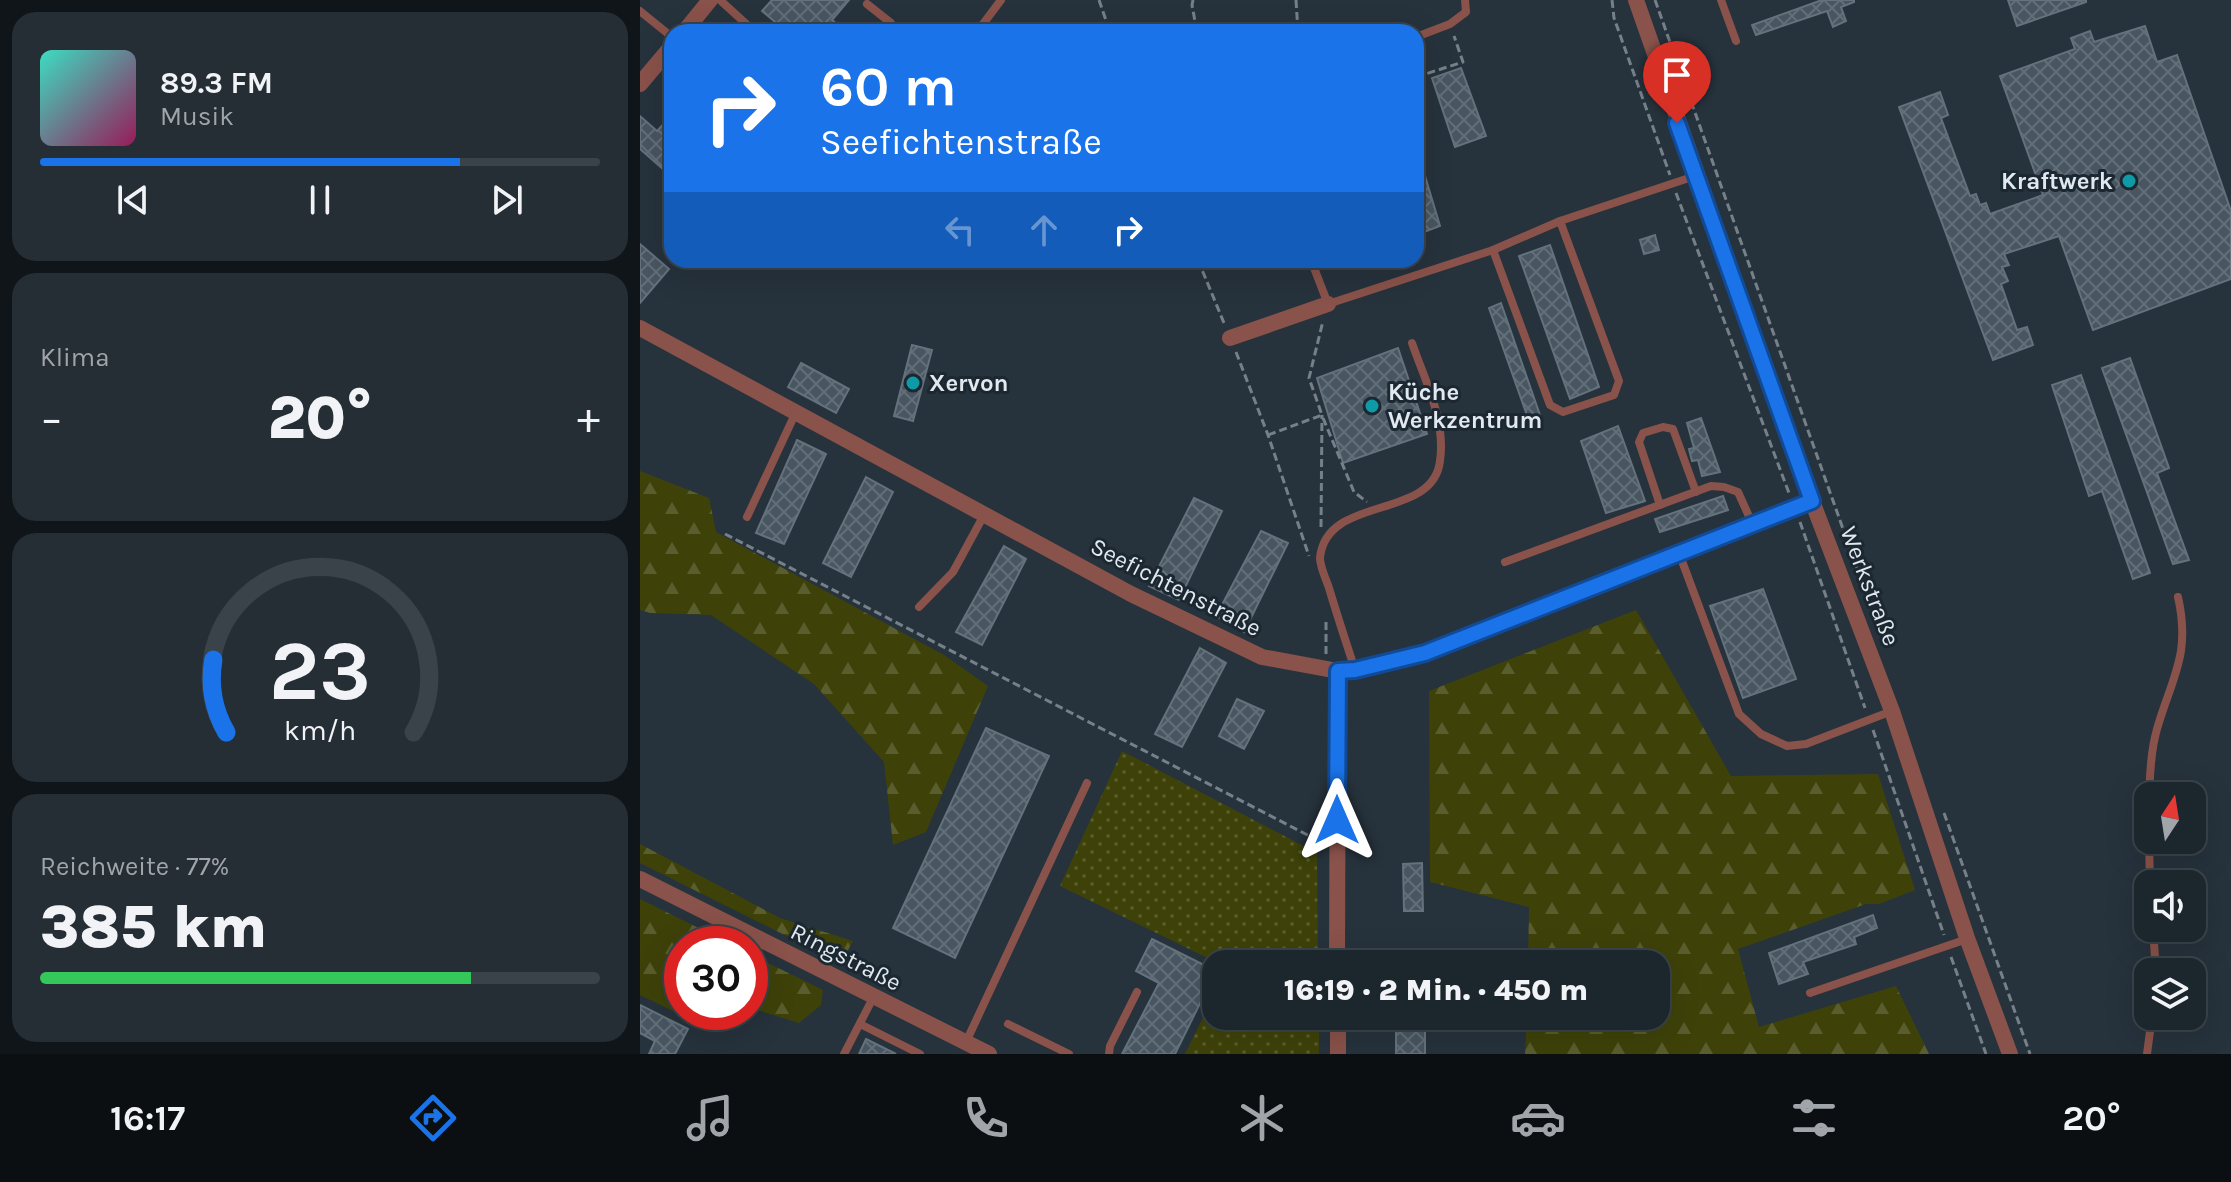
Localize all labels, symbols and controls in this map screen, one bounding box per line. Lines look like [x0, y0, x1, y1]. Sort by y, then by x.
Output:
pin [1643, 41, 1711, 123]
icon: arrive [1655, 53, 1699, 97]
text: 60 m [820, 54, 957, 119]
icon: right [688, 56, 792, 160]
text: 89.3 FM [160, 65, 273, 101]
text: Musik [160, 101, 234, 132]
text: Seefichtenstraße [820, 121, 1102, 163]
place label: Kraftwerk [2001, 167, 2113, 195]
marker: Kraftwerk [2120, 172, 2138, 190]
icon: previous [111, 178, 155, 222]
icon: pause [298, 178, 342, 222]
icon: next [485, 178, 529, 222]
icon: left [938, 208, 982, 252]
icon: ahead [1022, 208, 1066, 252]
icon: right [1106, 208, 1150, 252]
text: Klima [40, 342, 109, 373]
place label: Xervon [929, 369, 1009, 397]
marker: Xervon [904, 374, 922, 392]
place label: Küche Werkzentrum [1388, 378, 1542, 434]
text: 20° [268, 383, 372, 453]
text: − [40, 393, 63, 444]
text: + [577, 393, 600, 444]
marker: Küche Werkzentrum [1363, 397, 1381, 415]
street label: Werkstraße [1834, 522, 1906, 650]
street label: Seefichtenstraße [1086, 532, 1266, 642]
text: 23 [269, 623, 371, 720]
text: km/h [284, 714, 356, 747]
position arrow [1295, 778, 1379, 862]
north arrow [2134, 782, 2206, 854]
map controls [2134, 782, 2206, 1030]
text: Reichweite · 77% [40, 851, 229, 882]
button: sound [2134, 870, 2206, 942]
text: 385 km [40, 892, 267, 962]
street label: Ringstraße [786, 917, 906, 997]
speed limit sign: 30 [664, 926, 768, 1030]
button: layers [2134, 958, 2206, 1030]
text: 16:19 · 2 Min. · 450 m [1284, 972, 1588, 1008]
icon: directions [405, 1090, 461, 1146]
icon: music [682, 1090, 738, 1146]
icon: phone [958, 1090, 1014, 1146]
icon: climate [1234, 1090, 1290, 1146]
icon: car [1510, 1090, 1566, 1146]
icon: filters [1786, 1090, 1842, 1146]
text: 16:17 [110, 1097, 185, 1139]
text: 20° [2062, 1097, 2121, 1139]

